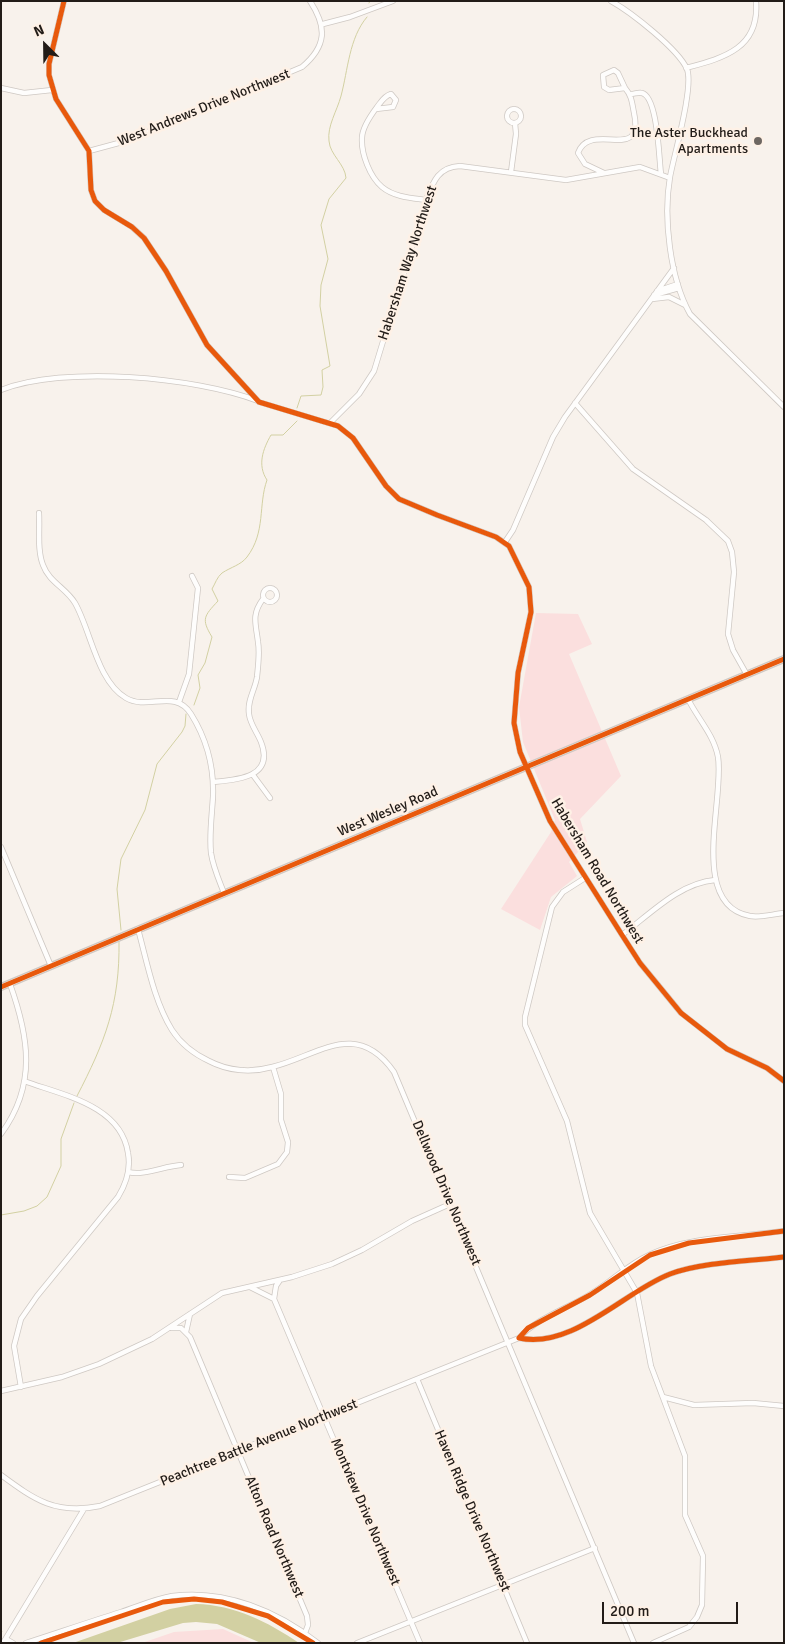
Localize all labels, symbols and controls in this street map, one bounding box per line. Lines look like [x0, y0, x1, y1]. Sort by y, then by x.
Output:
north arrow [20, 20, 70, 70]
text: N [31, 21, 47, 40]
street label: West Andrews Drive Northwest [116, 66, 292, 150]
place label: The Aster Buckhead Apartments [630, 125, 748, 158]
marker: The Aster Buckhead Apartments [752, 135, 764, 147]
street label: Habersham Way Northwest [375, 184, 441, 342]
street label: West Wesley Road [335, 783, 441, 841]
street label: Habersham Road Northwest [547, 795, 647, 947]
street label: Dellwood Drive Northwest [408, 1118, 484, 1268]
street label: Peachtree Battle Avenue Northwest [158, 1396, 360, 1490]
street label: Haven Ridge Drive Northwest [430, 1428, 514, 1594]
street label: Montview Drive Northwest [326, 1436, 404, 1588]
street label: Alton Road Northwest [241, 1474, 307, 1600]
scale bar [605, 1592, 741, 1624]
text: 200 m [610, 1602, 650, 1620]

